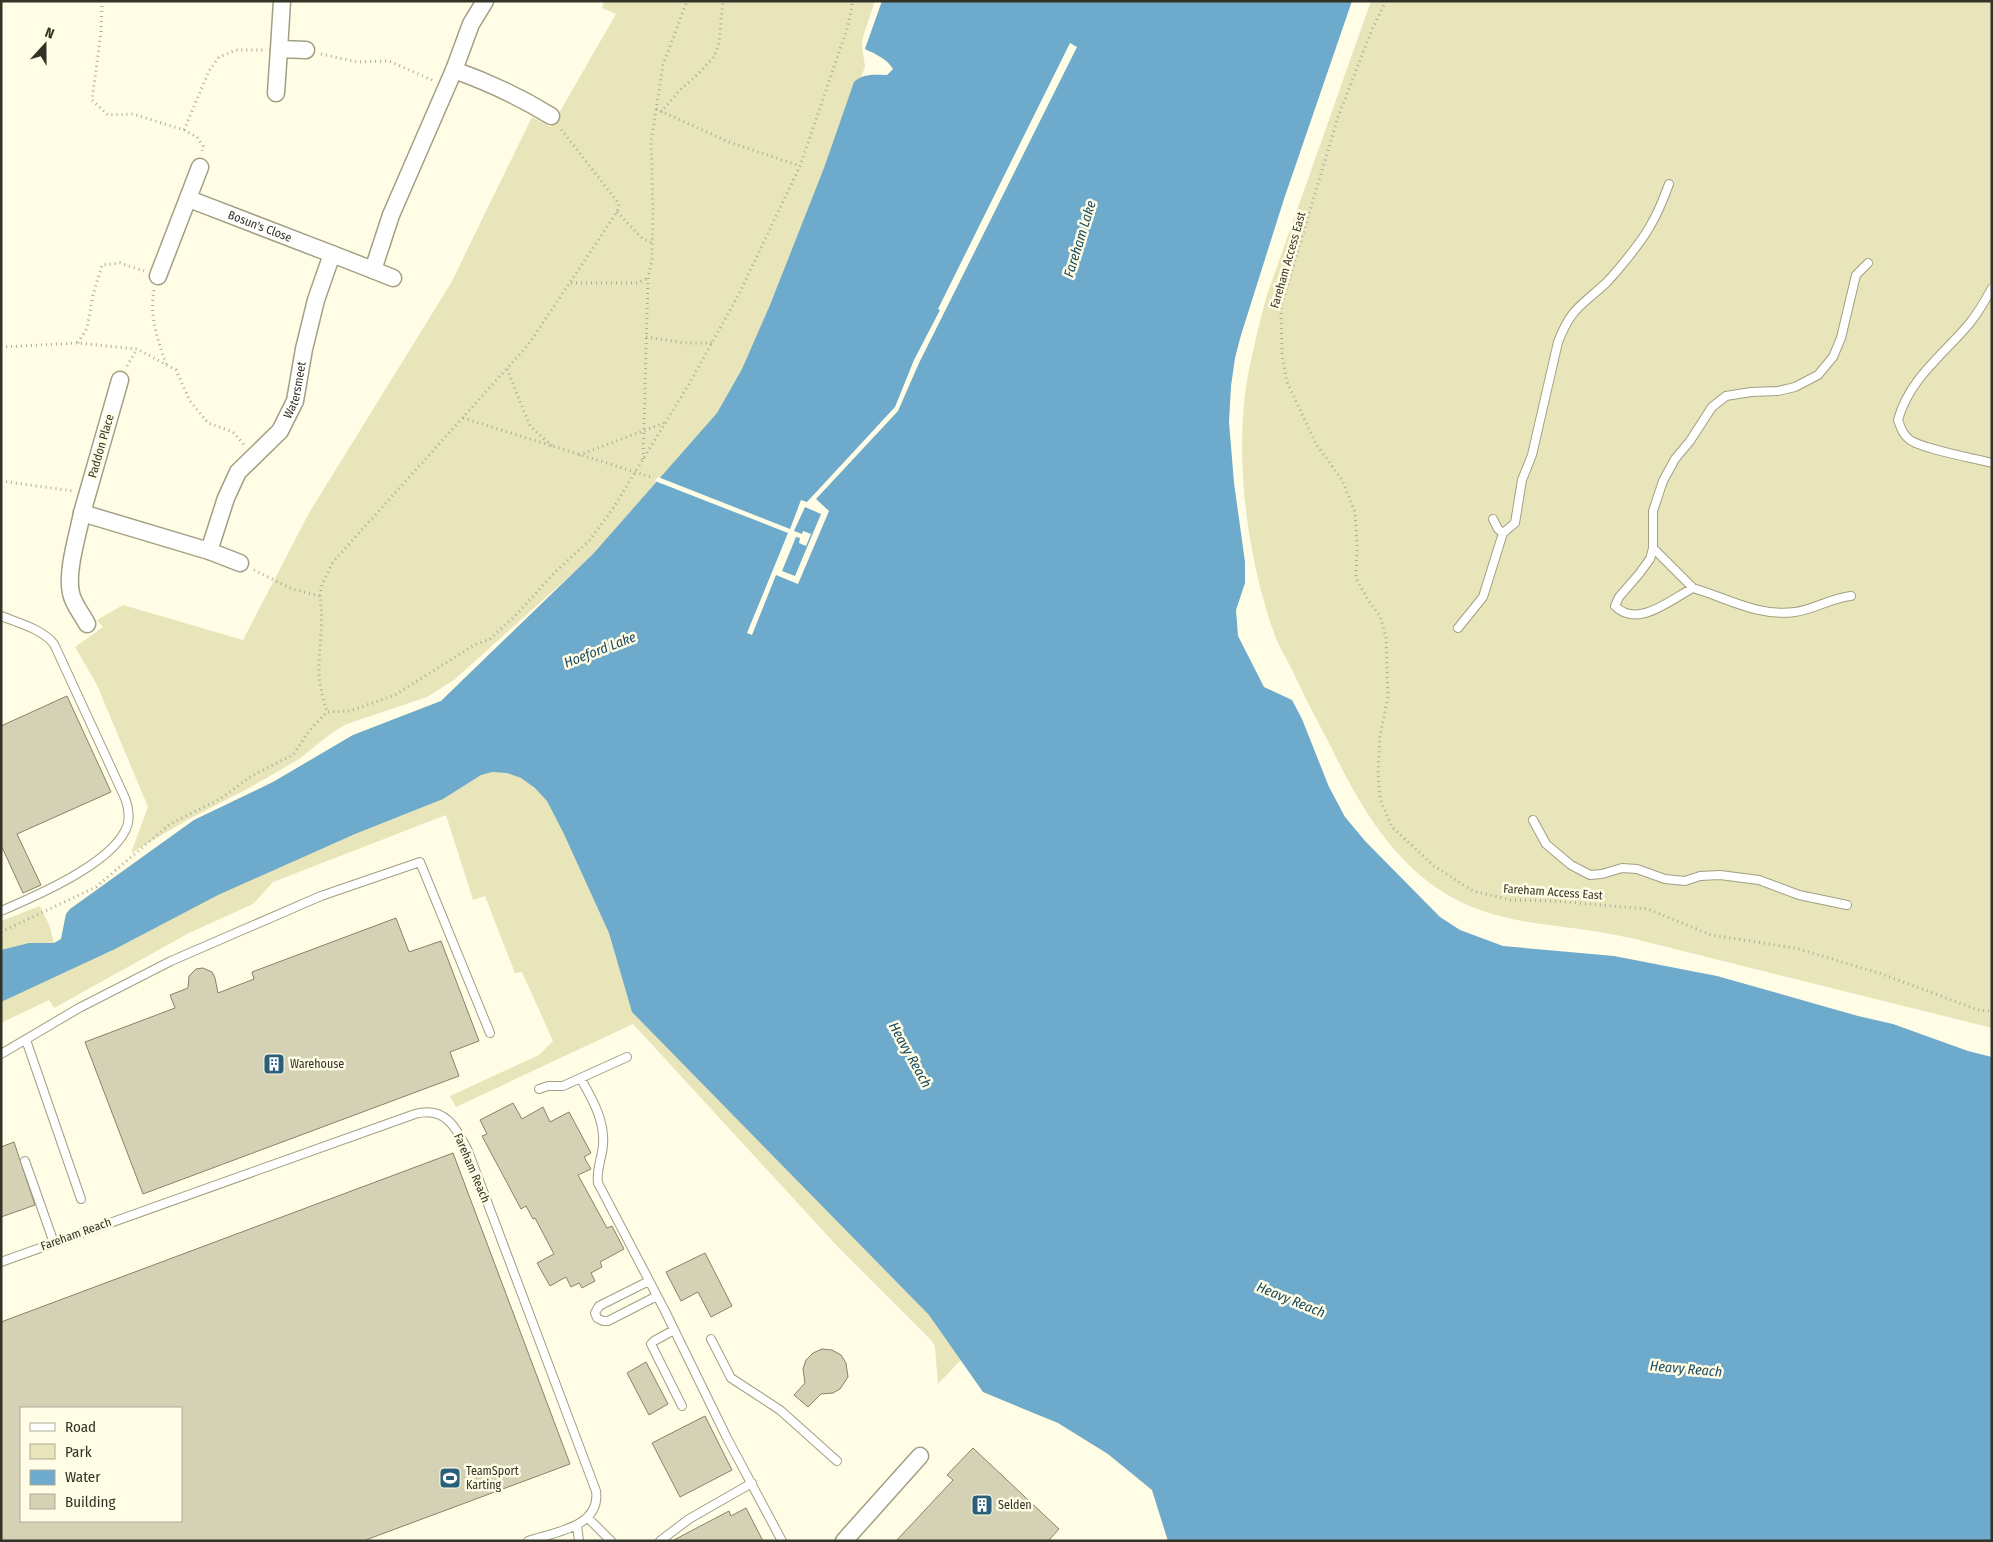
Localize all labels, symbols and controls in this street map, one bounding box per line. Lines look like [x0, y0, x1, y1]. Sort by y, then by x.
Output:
north arrow [20, 20, 70, 70]
text: N [43, 24, 56, 43]
water label: Fareham Lake [1060, 198, 1100, 279]
street label: Bosun's Close [226, 208, 294, 245]
street label: Fareham Access East [1268, 210, 1309, 310]
street label: Watersmeet [280, 361, 309, 421]
street label: Paddon Place [85, 412, 117, 480]
water label: Hoeford Lake [562, 628, 639, 671]
street label: Fareham Access East [1503, 882, 1603, 902]
water label: Heavy Reach [885, 1019, 935, 1091]
building icon: Warehouse [262, 1052, 286, 1076]
place label: Warehouse [290, 1057, 344, 1071]
street label: Fareham Reach [451, 1131, 493, 1205]
street label: Fareham Reach [39, 1215, 113, 1253]
water label: Heavy Reach [1254, 1279, 1328, 1321]
water label: Heavy Reach [1649, 1357, 1723, 1381]
legend [20, 1407, 182, 1522]
text: Road [65, 1418, 96, 1436]
text: Park [65, 1443, 92, 1461]
place label: TeamSport Karting [466, 1464, 519, 1492]
sports icon: TeamSport Karting [438, 1466, 462, 1490]
text: Water [65, 1468, 101, 1486]
text: Building [65, 1493, 116, 1511]
building icon: Selden [970, 1493, 994, 1517]
place label: Selden [998, 1498, 1032, 1512]

